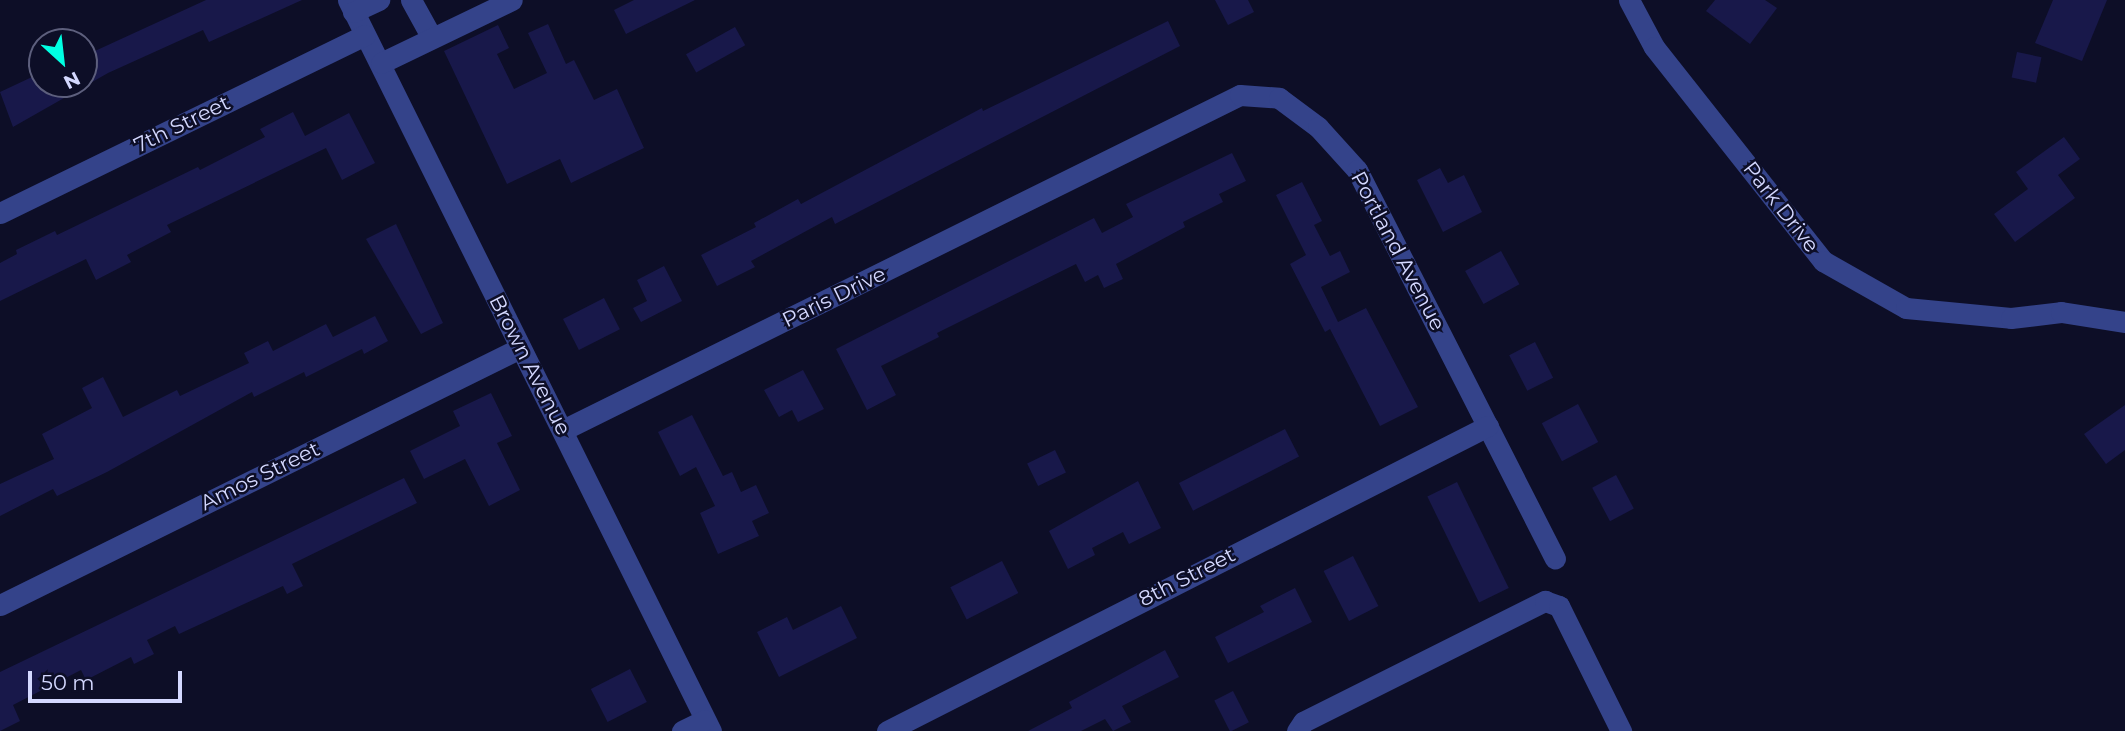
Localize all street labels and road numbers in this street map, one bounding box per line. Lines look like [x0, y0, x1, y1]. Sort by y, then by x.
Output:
street label: 7th Street [130, 90, 234, 158]
street label: Park Drive [1738, 157, 1824, 257]
street label: Portland Avenue [1345, 167, 1451, 335]
street label: Paris Drive [778, 261, 890, 333]
street label: Brown Avenue [484, 291, 576, 439]
street label: Amos Street [196, 436, 324, 516]
street label: 8th Street [1134, 542, 1240, 612]

